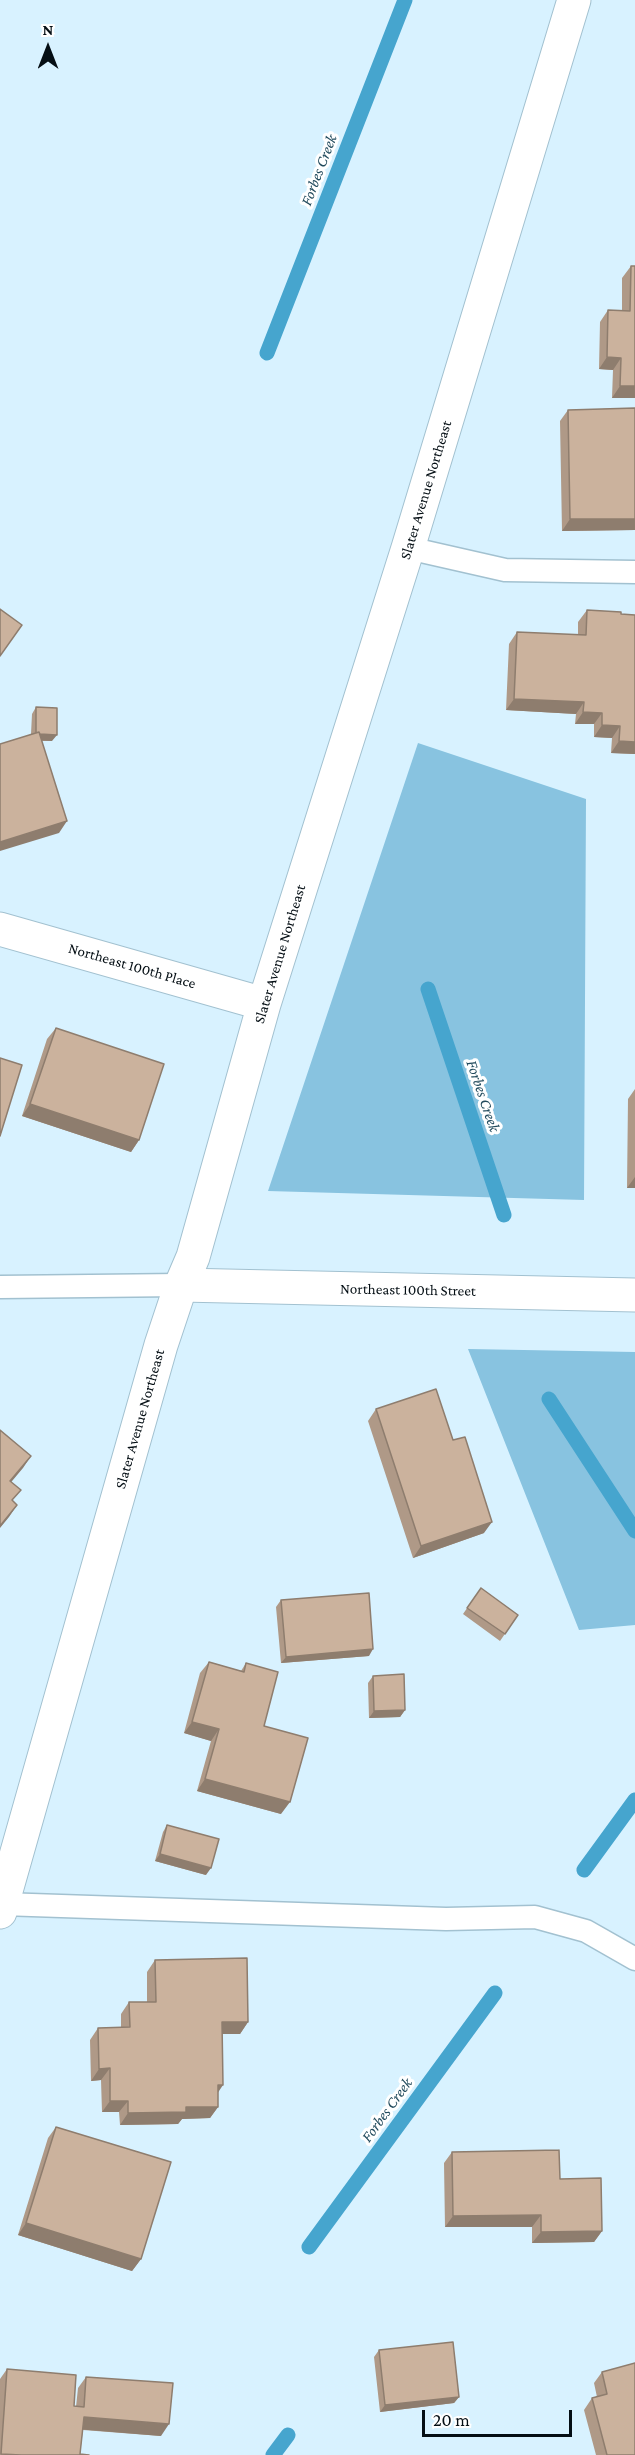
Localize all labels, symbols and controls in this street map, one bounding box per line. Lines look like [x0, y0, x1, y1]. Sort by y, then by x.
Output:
north arrow [18, 18, 78, 78]
text: N [43, 21, 53, 38]
water label: Forbes Creek [297, 132, 341, 208]
street label: Slater Avenue Northeast [396, 418, 456, 562]
street label: Slater Avenue Northeast [250, 882, 310, 1026]
street label: Northeast 100th Place [66, 939, 198, 993]
water label: Forbes Creek [462, 1058, 504, 1134]
street label: Northeast 100th Street [340, 1280, 476, 1300]
street label: Slater Avenue Northeast [111, 1347, 169, 1491]
water label: Forbes Creek [357, 2074, 417, 2146]
scale bar [425, 2398, 575, 2436]
text: 20 m [433, 2410, 470, 2430]

